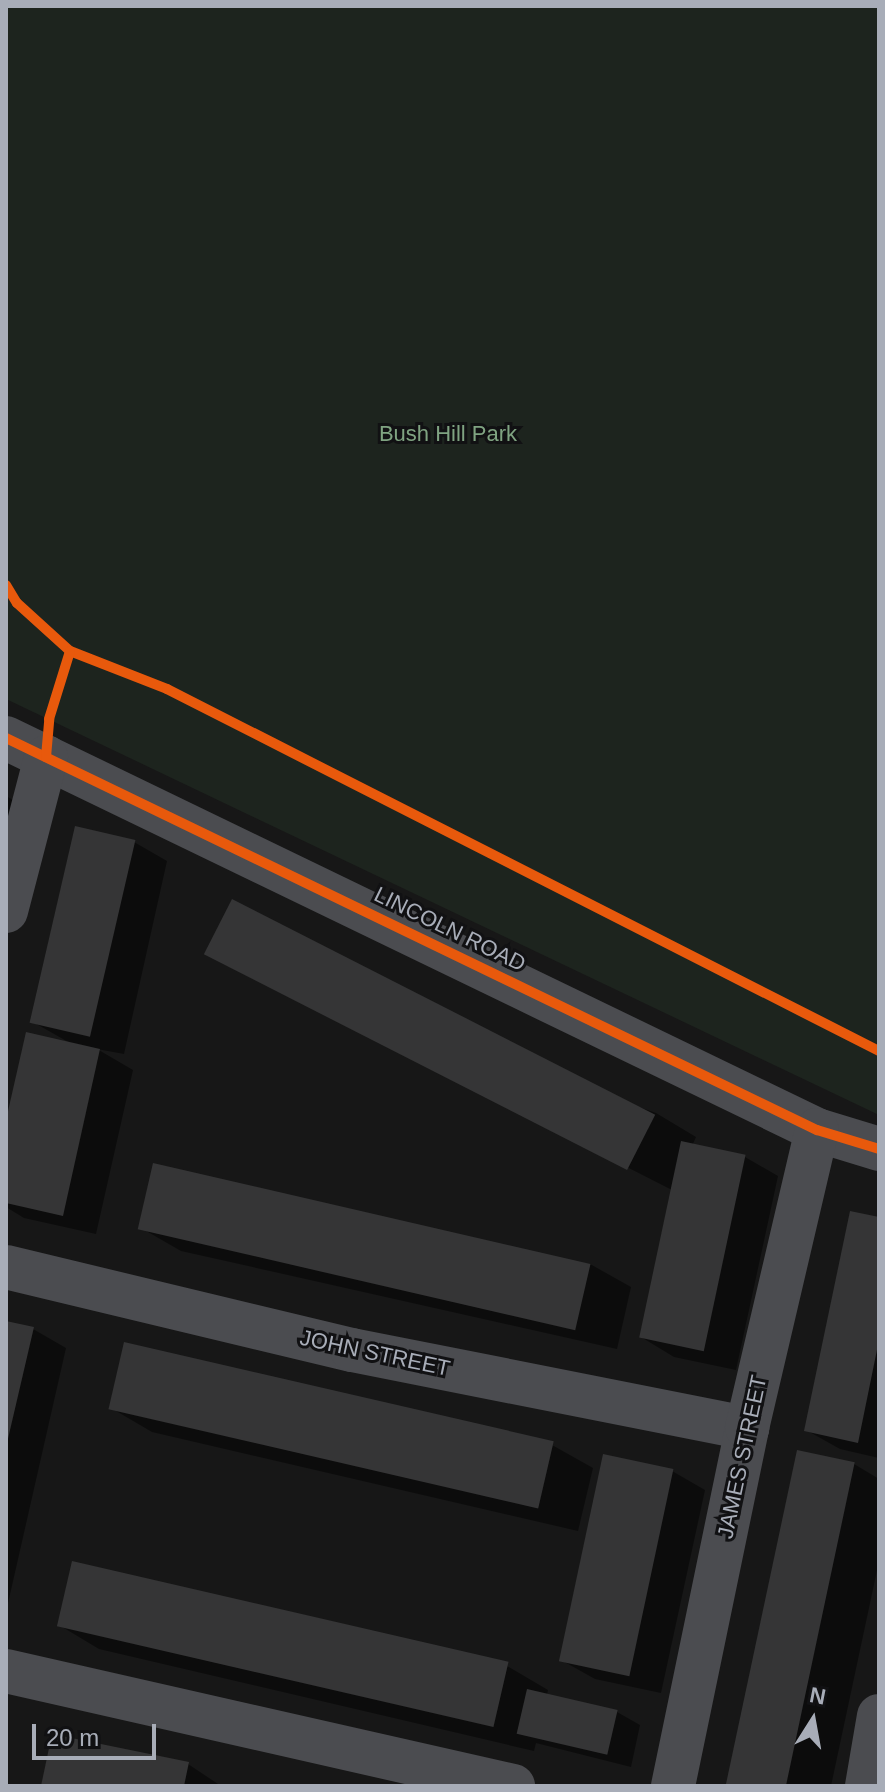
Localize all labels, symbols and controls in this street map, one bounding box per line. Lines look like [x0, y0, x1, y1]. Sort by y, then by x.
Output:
park label: Bush Hill Park [379, 421, 517, 447]
street label: LINCOLN ROAD [370, 881, 530, 977]
street label: JOHN STREET [298, 1324, 452, 1382]
street label: JAMES STREET [712, 1373, 772, 1541]
north arrow [773, 1680, 853, 1760]
text: N [807, 1682, 828, 1710]
scale bar [36, 1708, 160, 1758]
text: 20 m [46, 1724, 99, 1751]

